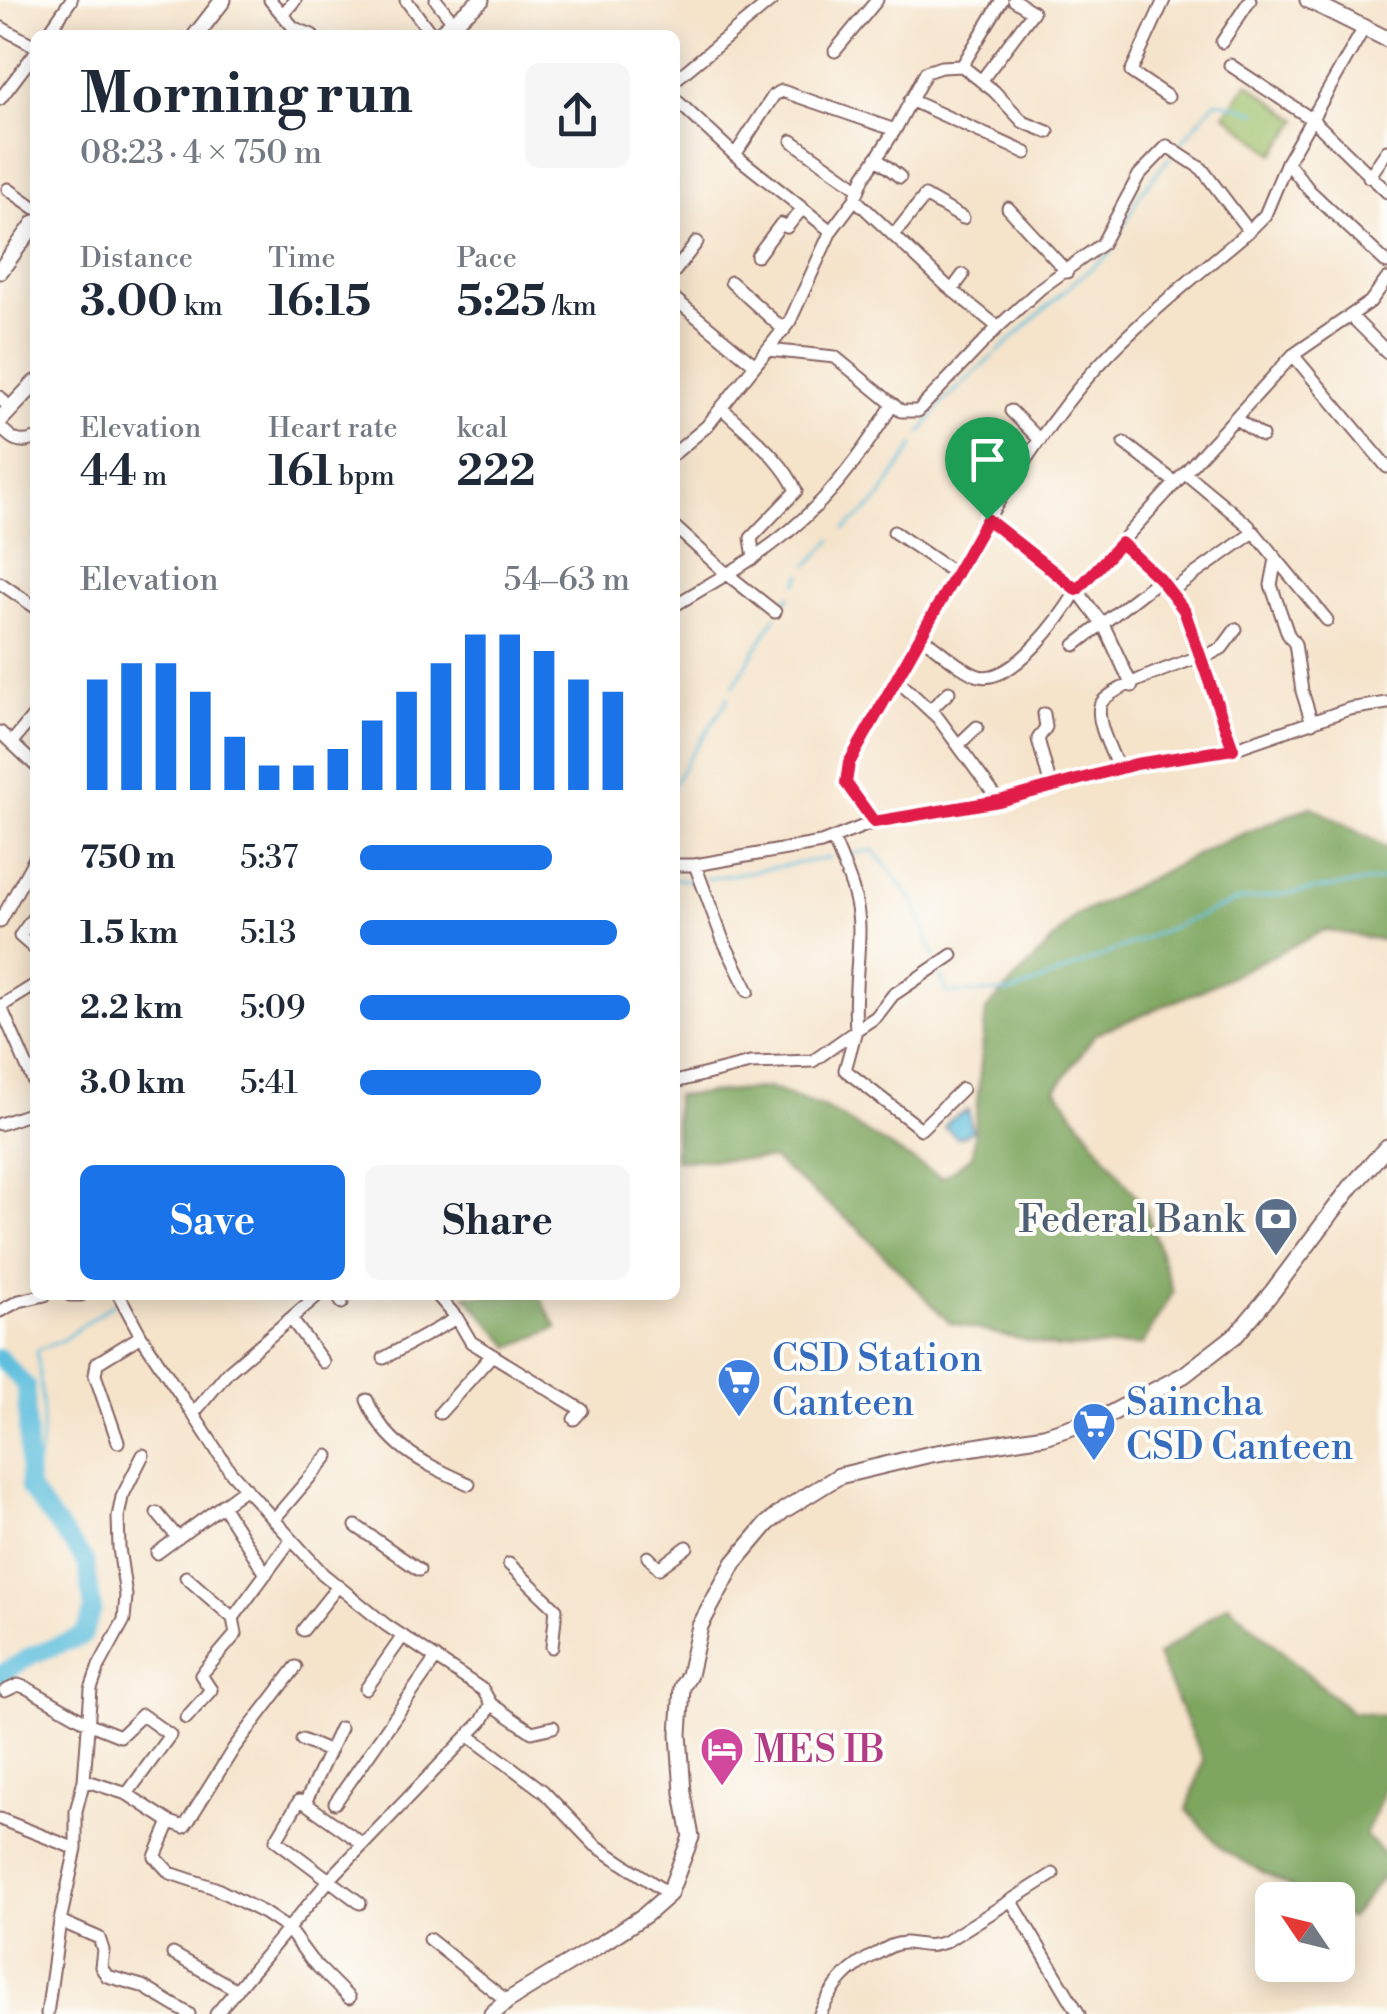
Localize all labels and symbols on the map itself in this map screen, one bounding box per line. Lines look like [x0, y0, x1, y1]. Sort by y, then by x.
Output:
pin [945, 417, 1030, 520]
bank icon: Federal Bank [1253, 1196, 1299, 1257]
place label: Federal Bank [1019, 1197, 1246, 1244]
place label: CSD Station Canteen [772, 1336, 982, 1427]
supermarket icon: CSD Station Canteen [716, 1357, 762, 1418]
place label: Saincha CSD Canteen [1126, 1380, 1353, 1471]
supermarket icon: Saincha CSD Canteen [1071, 1401, 1117, 1462]
hotel icon: MES IB [699, 1726, 745, 1787]
place label: MES IB [754, 1727, 885, 1774]
north arrow [1255, 1882, 1355, 1982]

